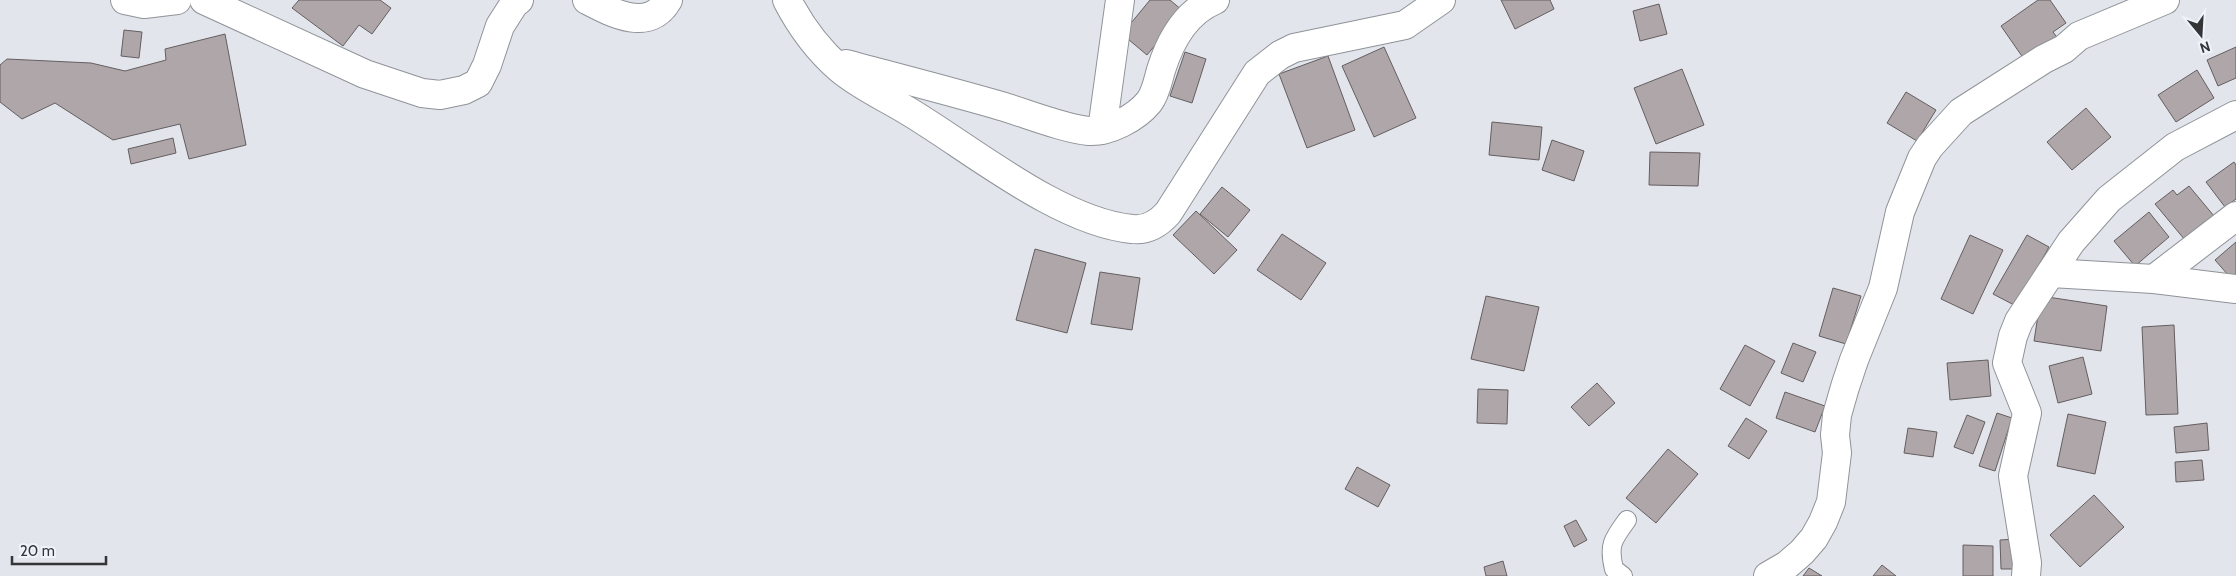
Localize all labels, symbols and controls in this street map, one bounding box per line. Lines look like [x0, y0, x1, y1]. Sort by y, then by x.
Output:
north arrow [2176, 10, 2226, 60]
text: N [2198, 37, 2213, 57]
scale bar [12, 534, 106, 566]
text: 20 m [20, 542, 55, 560]

